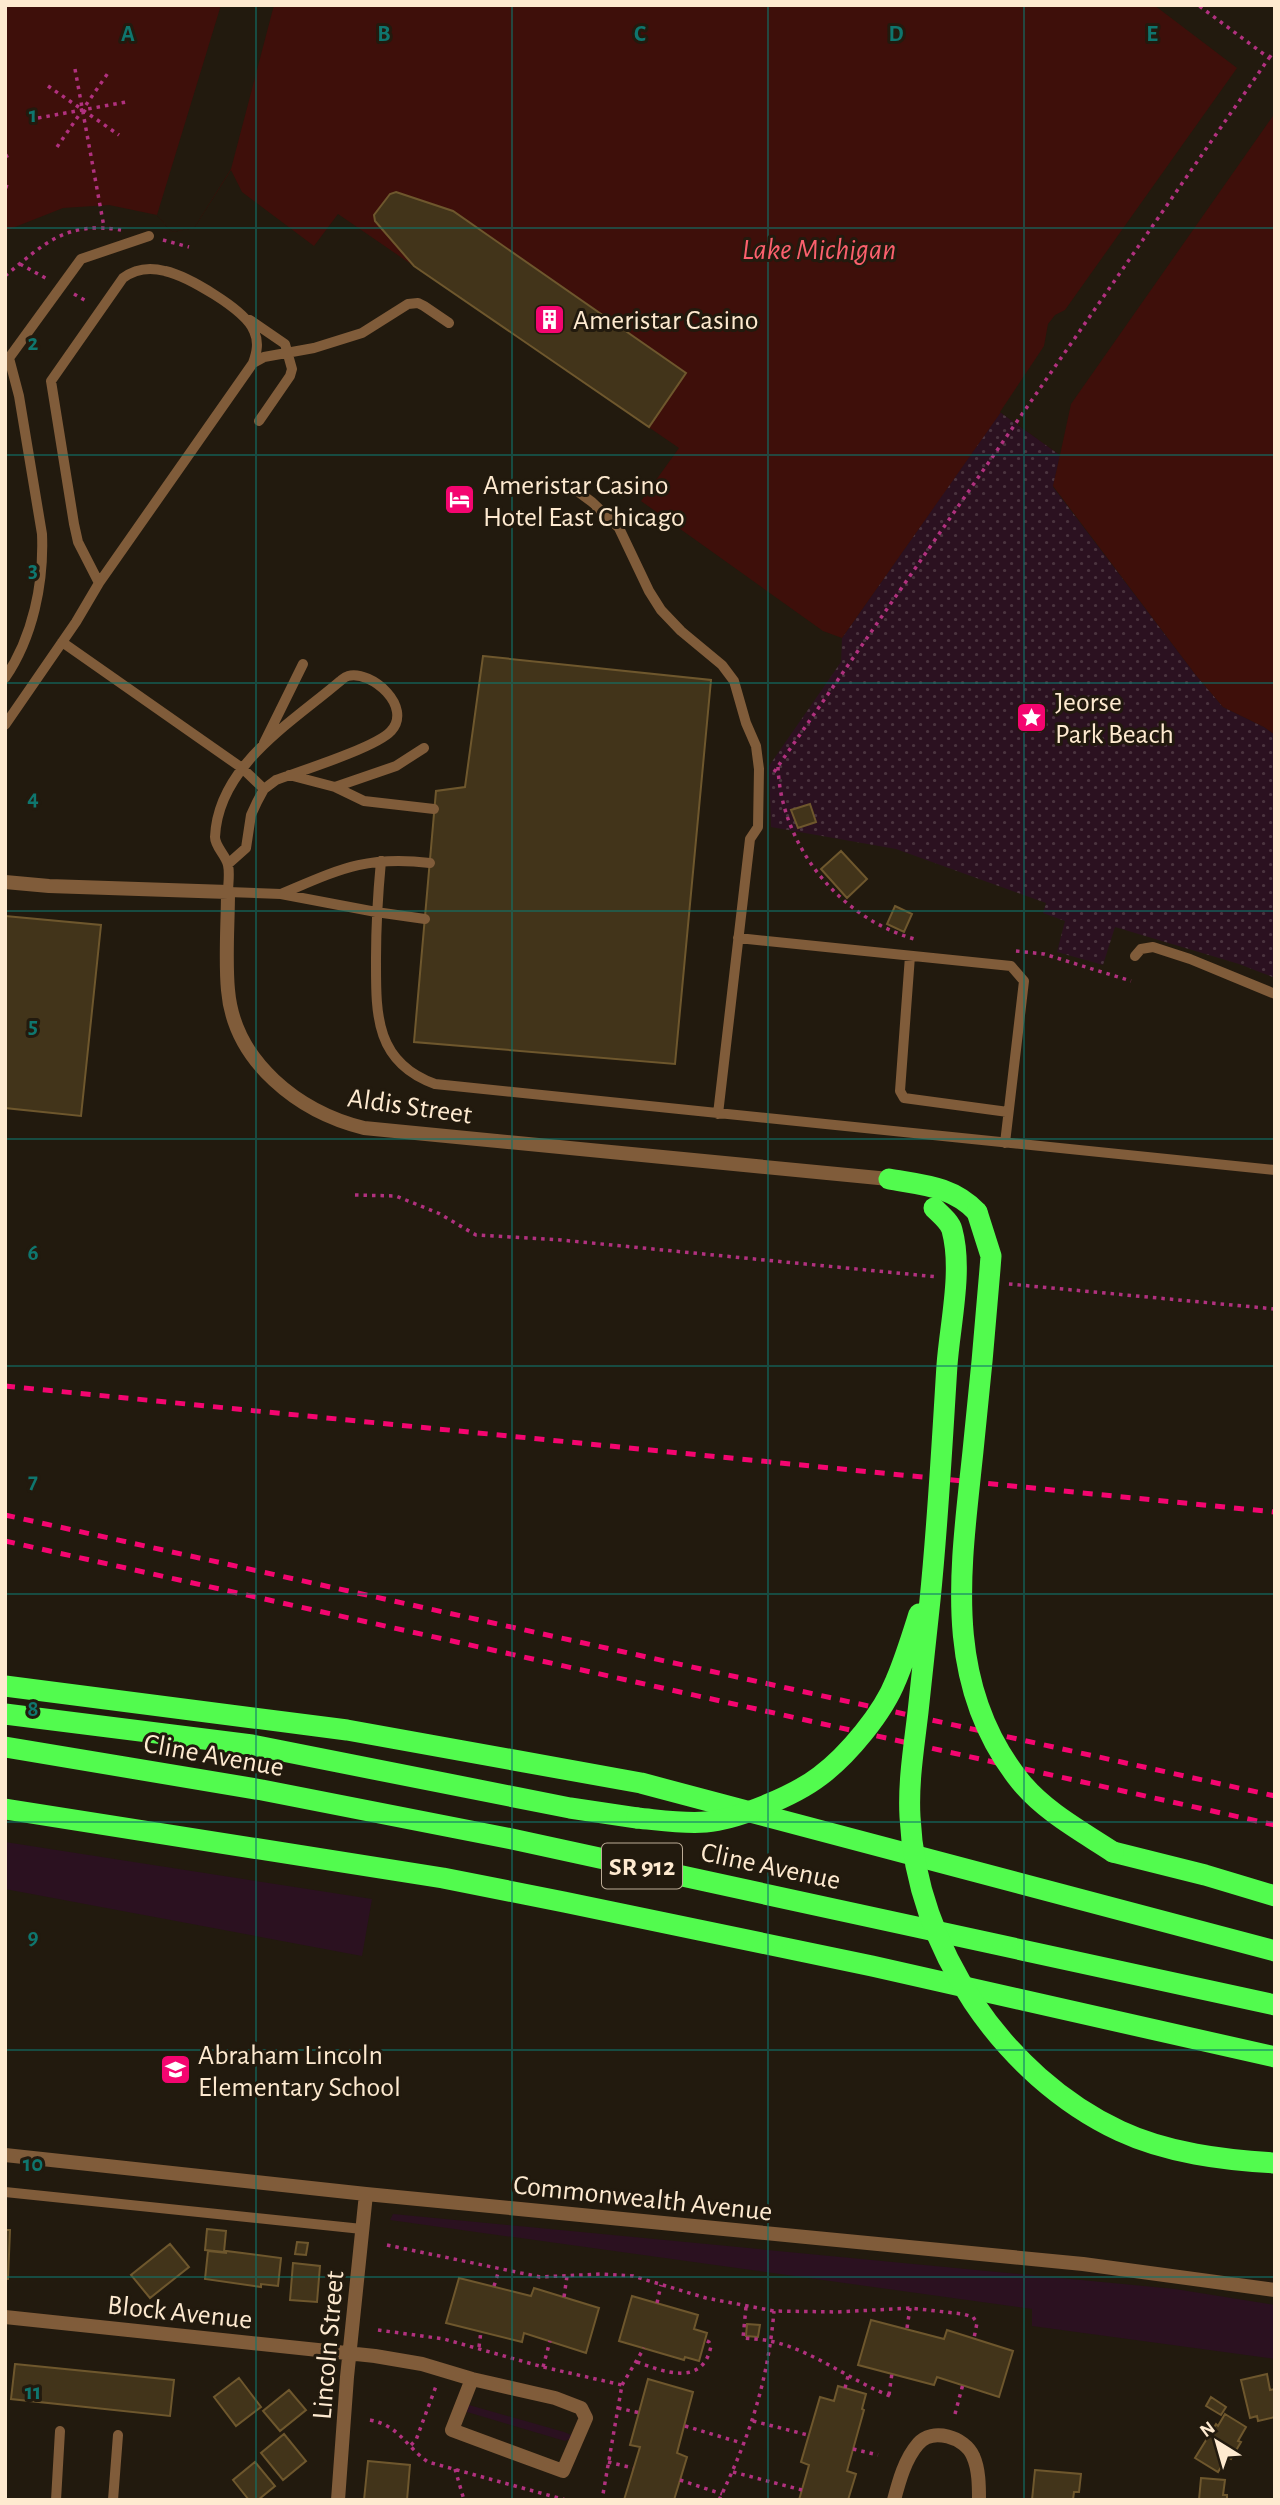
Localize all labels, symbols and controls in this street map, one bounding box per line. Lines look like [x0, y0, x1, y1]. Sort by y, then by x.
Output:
text: A [121, 23, 135, 46]
text: B [377, 23, 391, 46]
text: C [634, 23, 646, 46]
text: D [888, 23, 904, 46]
text: E [1146, 23, 1158, 46]
text: 1 [29, 104, 37, 127]
water label: Lake Michigan [742, 235, 896, 265]
building icon: Ameristar Casino [533, 302, 567, 336]
place label: Ameristar Casino [573, 307, 758, 335]
text: 2 [28, 332, 39, 355]
place label: Ameristar Casino Hotel East Chicago [483, 472, 685, 532]
hotel icon: Ameristar Casino Hotel East Chicago [443, 483, 477, 517]
text: 3 [28, 559, 38, 582]
place label: Jeorse Park Beach [1055, 689, 1174, 749]
place icon: Jeorse Park Beach [1015, 700, 1049, 734]
text: 4 [27, 787, 39, 810]
text: 5 [28, 1015, 38, 1038]
street label: Aldis Street [346, 1084, 474, 1130]
text: 6 [27, 1242, 39, 1265]
text: 7 [28, 1470, 38, 1493]
text: 8 [27, 1698, 39, 1721]
street label: Cline Avenue [141, 1730, 286, 1782]
street label: Cline Avenue [698, 1839, 843, 1895]
road number: SR 912 [602, 1843, 682, 1888]
text: 9 [27, 1926, 39, 1949]
place label: Abraham Lincoln Elementary School [198, 2042, 401, 2102]
school or university icon: Abraham Lincoln Elementary School [158, 2053, 192, 2087]
text: 10 [23, 2153, 43, 2176]
street label: Commonwealth Avenue [512, 2171, 774, 2227]
street label: Lincoln Street [309, 2270, 349, 2421]
street label: Block Avenue [106, 2291, 254, 2335]
text: 11 [25, 2381, 41, 2404]
north arrow [1182, 2407, 1252, 2477]
text: N [1197, 2418, 1219, 2441]

